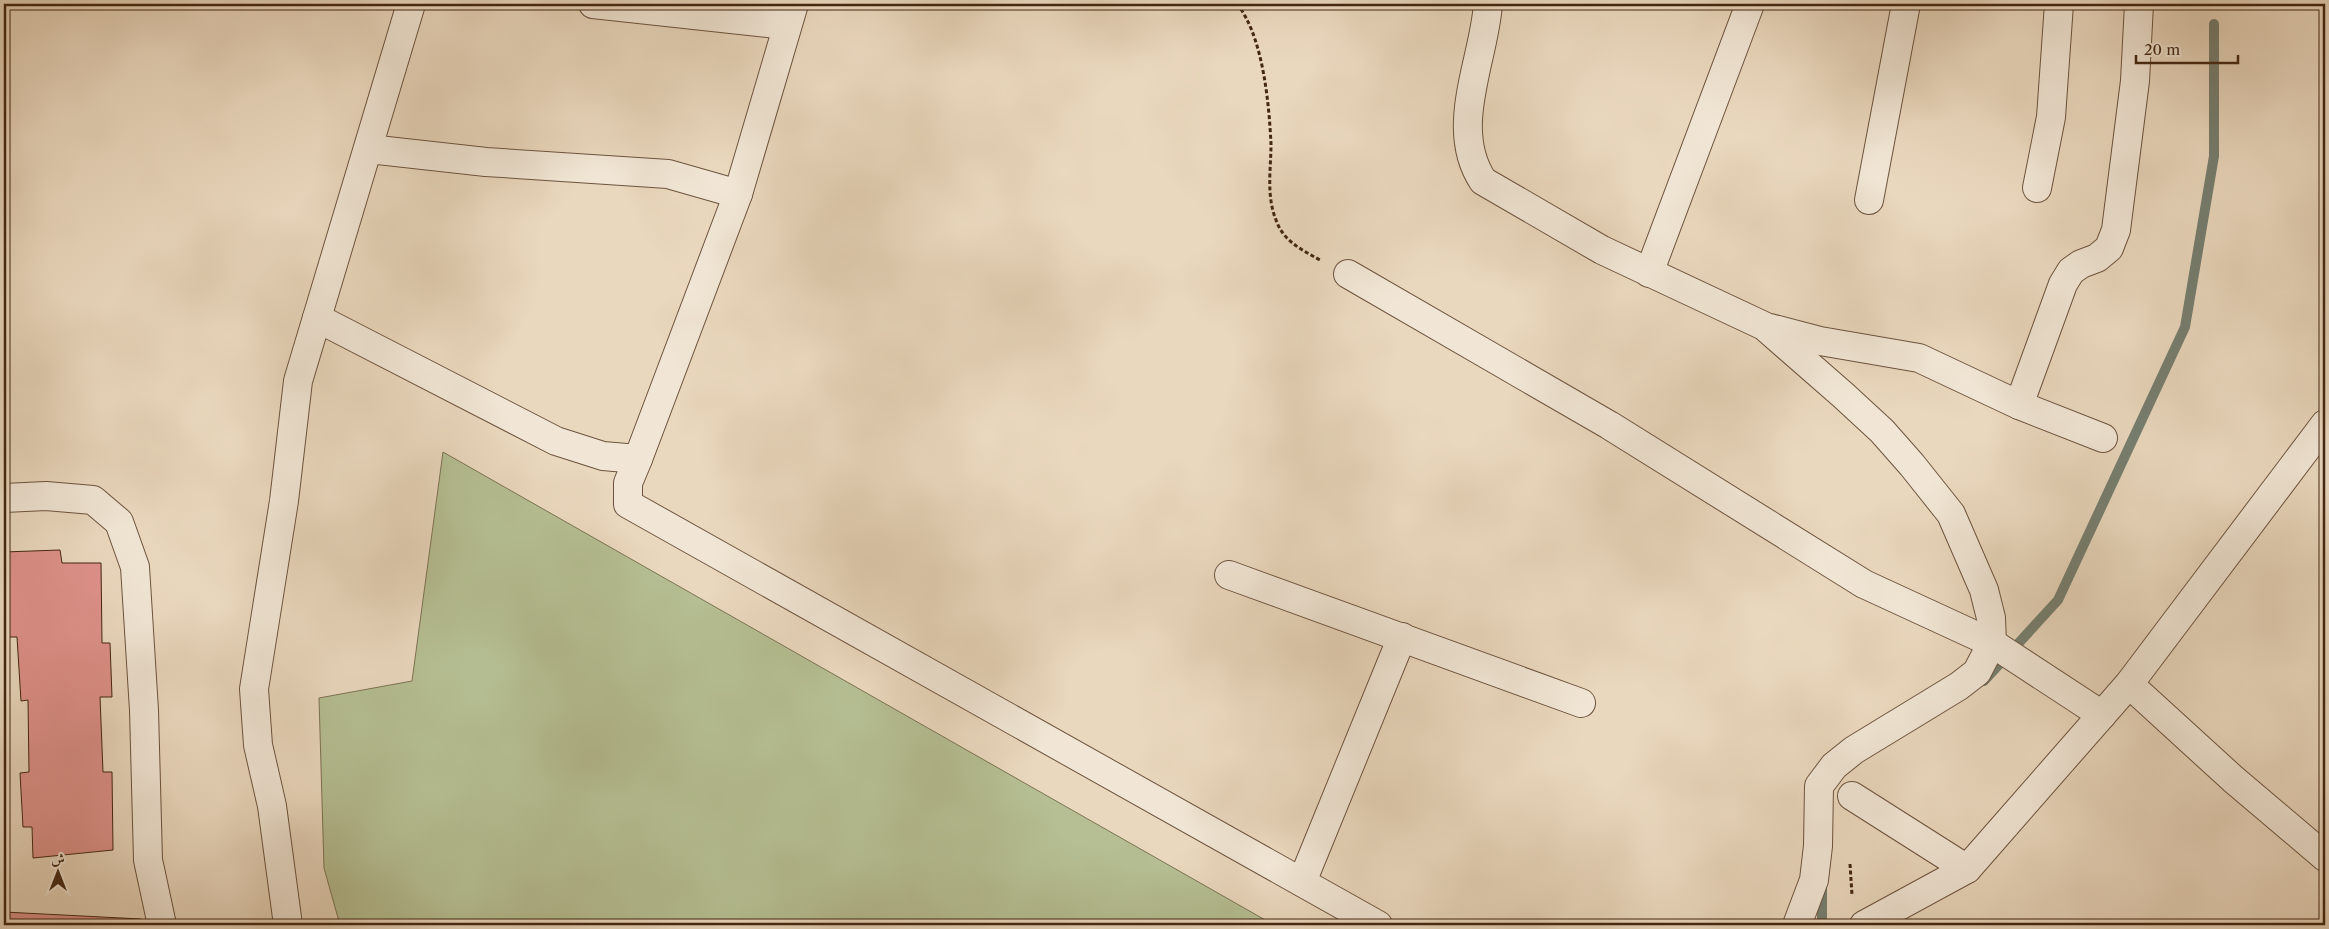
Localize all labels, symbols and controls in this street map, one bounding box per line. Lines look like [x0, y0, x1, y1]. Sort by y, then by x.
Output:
scale bar [2136, 32, 2239, 64]
text: 20 m [2144, 40, 2180, 59]
north arrow [32, 846, 82, 896]
text: ش [51, 850, 65, 868]

